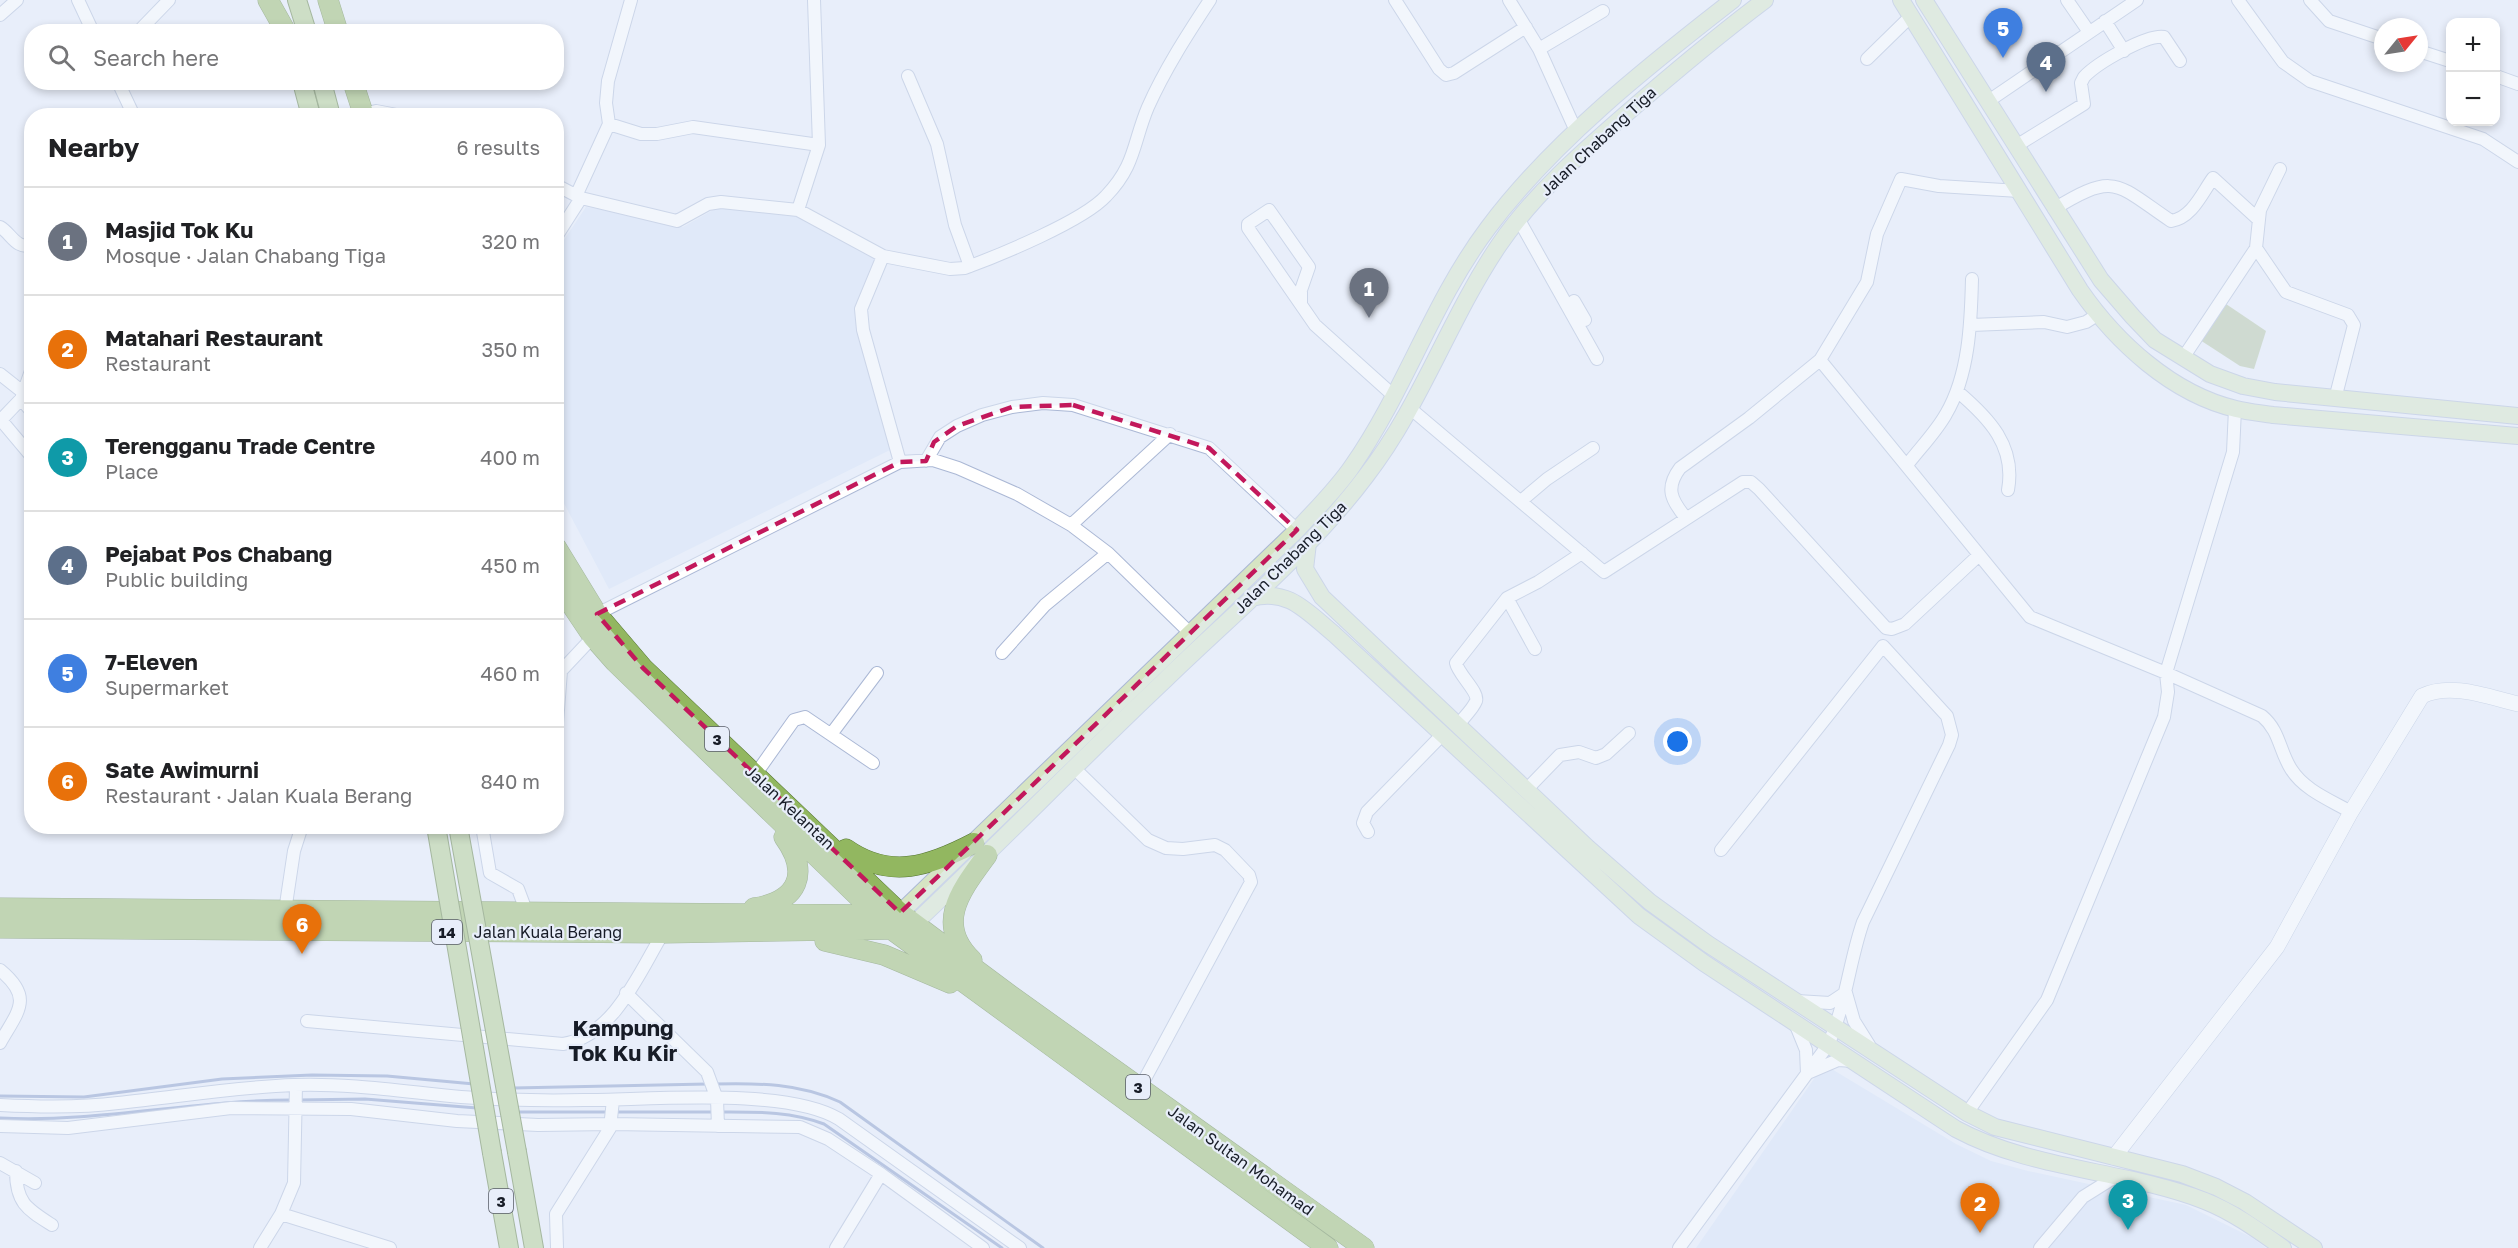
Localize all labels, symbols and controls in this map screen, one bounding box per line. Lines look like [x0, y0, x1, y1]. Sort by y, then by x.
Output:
pin: 5 [1984, 8, 2022, 58]
north arrow [2374, 18, 2428, 72]
map controls [2446, 18, 2500, 126]
button: + [2446, 18, 2500, 72]
search box [24, 24, 564, 90]
icon: search [45, 41, 78, 74]
pin: 4 [2026, 42, 2066, 92]
text: Search here [93, 44, 219, 71]
button: − [2446, 72, 2500, 126]
street label: Jalan Chabang Tiga [1536, 82, 1660, 200]
text: Nearby [48, 132, 139, 163]
text: 6 results [456, 135, 540, 159]
text: Masjid Tok Ku [105, 216, 253, 243]
text: 1 [62, 229, 73, 253]
text: 320 m [482, 229, 540, 253]
text: Mosque · Jalan Chabang Tiga [105, 243, 386, 267]
pin: 1 [1350, 268, 1388, 318]
text: Matahari Restaurant [105, 324, 323, 351]
text: 2 [61, 337, 74, 361]
text: 350 m [482, 337, 540, 361]
text: Restaurant [105, 351, 211, 375]
text: Terengganu Trade Centre [105, 432, 375, 459]
text: 3 [61, 445, 74, 469]
text: 400 m [480, 445, 540, 469]
text: Place [105, 459, 158, 483]
street label: Jalan Chabang Tiga [1229, 496, 1351, 618]
text: Pejabat Pos Chabang [105, 540, 332, 567]
text: 4 [61, 553, 74, 577]
text: 450 m [481, 553, 540, 577]
text: Public building [105, 567, 248, 591]
text: 7-Eleven [105, 648, 198, 675]
text: 5 [61, 661, 74, 685]
text: 460 m [481, 661, 540, 685]
text: Supermarket [105, 675, 229, 699]
road number: 3 [705, 727, 729, 751]
your location [1663, 727, 1692, 756]
text: Sate Awimurni [105, 756, 259, 783]
street label: Jalan Kelantan [741, 760, 839, 854]
text: 6 [61, 769, 74, 793]
text: 840 m [481, 769, 540, 793]
text: Restaurant · Jalan Kuala Berang [105, 783, 412, 807]
pin: 6 [282, 904, 322, 954]
road number: 14 [432, 920, 462, 944]
street label: Jalan Kuala Berang [474, 922, 622, 942]
district label: Kampung Tok Ku Kir [569, 1014, 678, 1066]
road number: 3 [1126, 1075, 1150, 1099]
street label: Jalan Sultan Mohamad [1164, 1100, 1318, 1220]
pin: 3 [2108, 1180, 2148, 1230]
pin: 2 [1960, 1184, 2000, 1233]
road number: 3 [489, 1189, 513, 1213]

